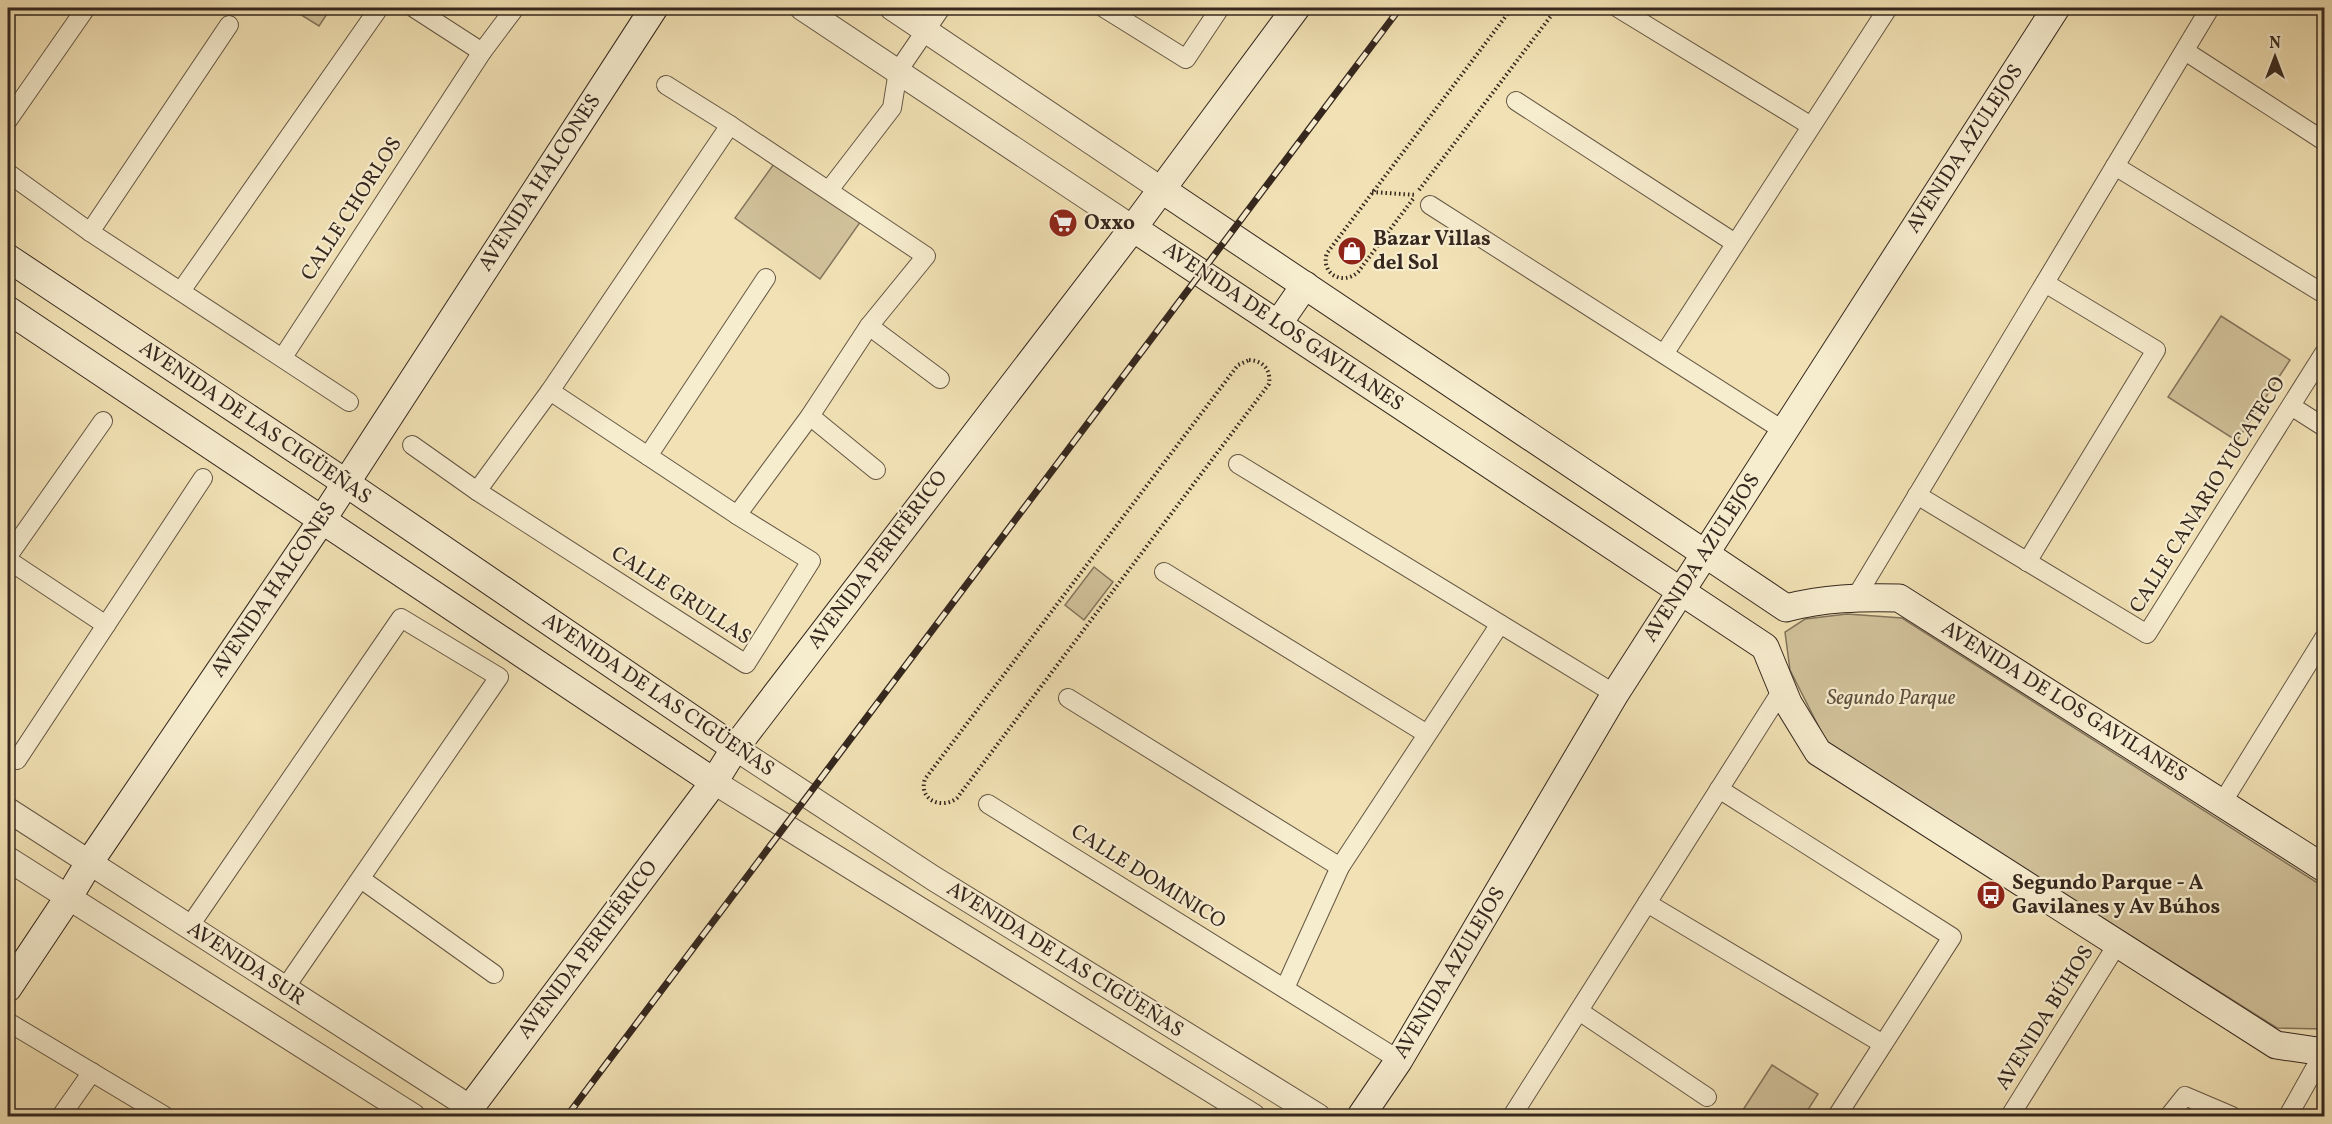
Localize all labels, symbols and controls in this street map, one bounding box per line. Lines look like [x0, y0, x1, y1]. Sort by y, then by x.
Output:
north arrow [2245, 27, 2305, 87]
text: N [2269, 33, 2281, 55]
street label: AVENIDA AZULEJOS [1899, 59, 2031, 239]
street label: AVENIDA HALCONES [472, 89, 608, 277]
street label: CALLE CHORLOS [295, 131, 409, 287]
supermarket icon: Oxxo [1047, 207, 1079, 239]
place label: Oxxo [1084, 209, 1135, 238]
place label: Bazar Villas del Sol [1373, 225, 1491, 278]
street label: AVENIDA DE LOS GAVILANES [1157, 235, 1409, 419]
shop icon: Bazar Villas del Sol [1336, 235, 1368, 267]
street label: AVENIDA DE LAS CIGÜEÑAS [133, 334, 377, 512]
street label: CALLE CANARIO YUCATECO [2123, 371, 2293, 619]
street label: AVENIDA PERIFÉRICO [801, 465, 955, 655]
street label: AVENIDA AZULEJOS [1636, 468, 1768, 648]
street label: AVENIDA HALCONES [204, 496, 344, 684]
street label: CALLE GRULLAS [605, 540, 757, 652]
street label: AVENIDA DE LAS CIGÜEÑAS [536, 606, 780, 784]
street label: AVENIDA DE LOS GAVILANES [1935, 614, 2193, 790]
park label: Segundo Parque [1827, 684, 1956, 713]
street label: CALLE DOMINICO [1065, 818, 1231, 936]
street label: AVENIDA PERIFÉRICO [511, 855, 665, 1045]
place label: Segundo Parque - A Gavilanes y Av Búhos [2012, 869, 2220, 922]
street label: AVENIDA DE LAS CIGÜEÑAS [941, 875, 1189, 1045]
bus stop icon: Segundo Parque - A Gavilanes y Av Búhos [1975, 879, 2007, 911]
street label: AVENIDA AZULEJOS [1387, 882, 1513, 1064]
street label: AVENIDA SUR [181, 915, 311, 1013]
street label: AVENIDA BÚHOS [1989, 940, 2101, 1096]

